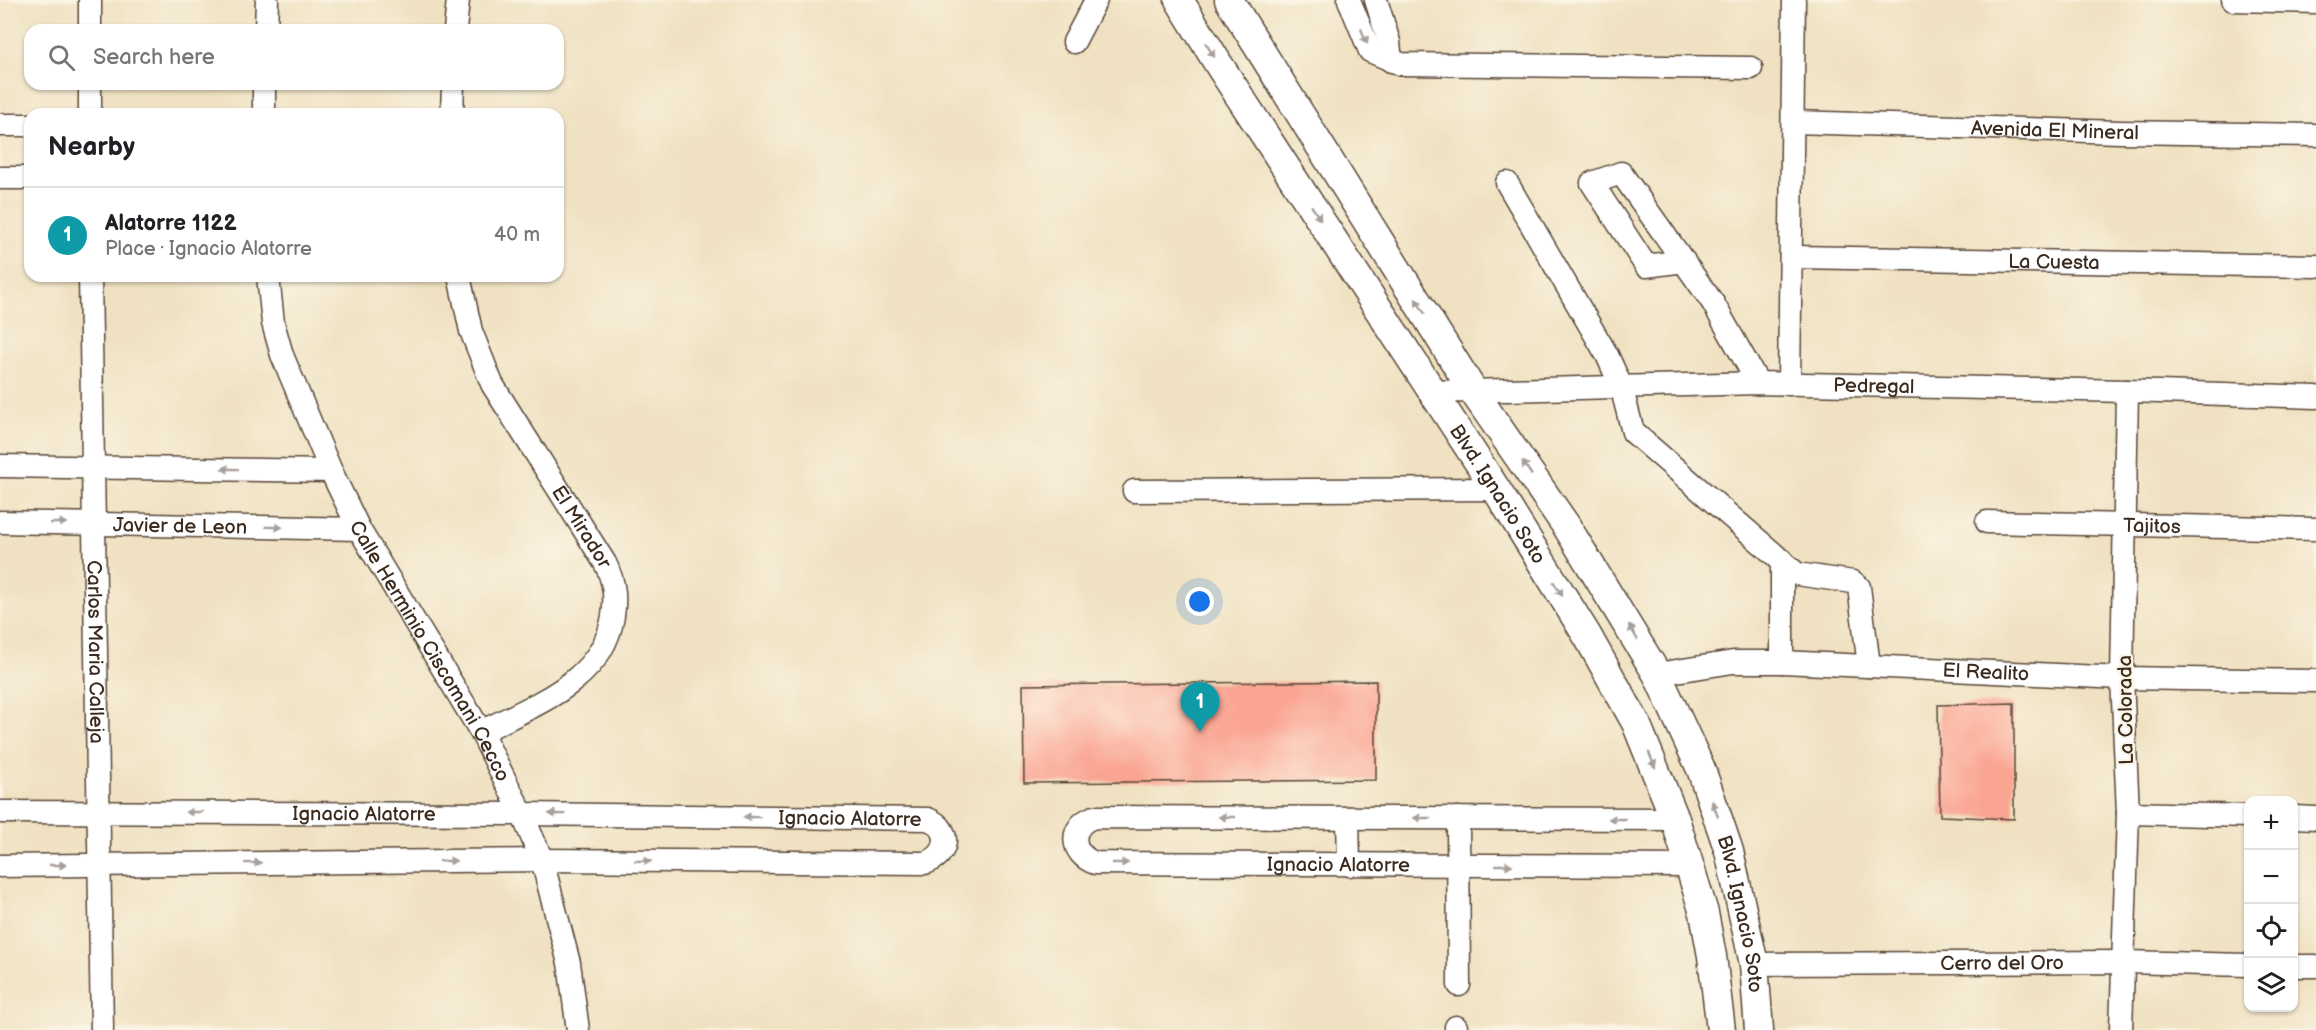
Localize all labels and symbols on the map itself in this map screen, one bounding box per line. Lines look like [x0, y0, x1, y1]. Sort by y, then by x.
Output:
one-way arrow [1359, 28, 1369, 46]
one-way arrow [1204, 42, 1215, 58]
street label: Avenida El Mineral [1971, 116, 2139, 145]
one-way arrow [1310, 205, 1322, 221]
street label: La Cuesta [2008, 250, 2100, 275]
one-way arrow [1414, 298, 1425, 314]
street label: Pedregal [1833, 374, 1915, 399]
street label: Blvd. Ignacio Soto [1444, 420, 1550, 568]
one-way arrow [1522, 460, 1533, 477]
one-way arrow [221, 464, 240, 474]
street label: El Mirador [546, 481, 617, 573]
street label: Javier de Leon [113, 513, 247, 540]
street label: Tajitos [2123, 514, 2181, 539]
street label: Calle Herminio Ciscomani Cecco [344, 517, 515, 786]
one-way arrow [49, 518, 68, 528]
one-way arrow [265, 522, 284, 531]
street label: Carlos Maria Calleja [82, 560, 108, 744]
one-way arrow [1553, 581, 1564, 597]
your location [1185, 587, 1214, 616]
one-way arrow [1627, 624, 1638, 640]
street label: La Colorada [2113, 655, 2139, 765]
street label: El Realito [1942, 659, 2030, 687]
pin: 1 [1180, 682, 1220, 732]
one-way arrow [1647, 751, 1657, 769]
one-way arrow [1710, 799, 1720, 817]
street label: Ignacio Alatorre [292, 802, 436, 827]
street label: Ignacio Alatorre [778, 806, 922, 832]
one-way arrow [185, 807, 204, 816]
one-way arrow [547, 809, 566, 819]
one-way arrow [742, 812, 761, 822]
one-way arrow [1217, 812, 1236, 822]
one-way arrow [1412, 813, 1431, 823]
one-way arrow [1607, 814, 1626, 824]
street label: Blvd. Ignacio Soto [1711, 832, 1767, 994]
street label: Ignacio Alatorre [1267, 853, 1410, 878]
one-way arrow [439, 856, 458, 866]
one-way arrow [634, 856, 653, 866]
one-way arrow [244, 858, 263, 868]
one-way arrow [1110, 858, 1129, 868]
one-way arrow [49, 860, 68, 870]
one-way arrow [1494, 860, 1513, 870]
street label: Cerro del Oro [1940, 951, 2064, 976]

